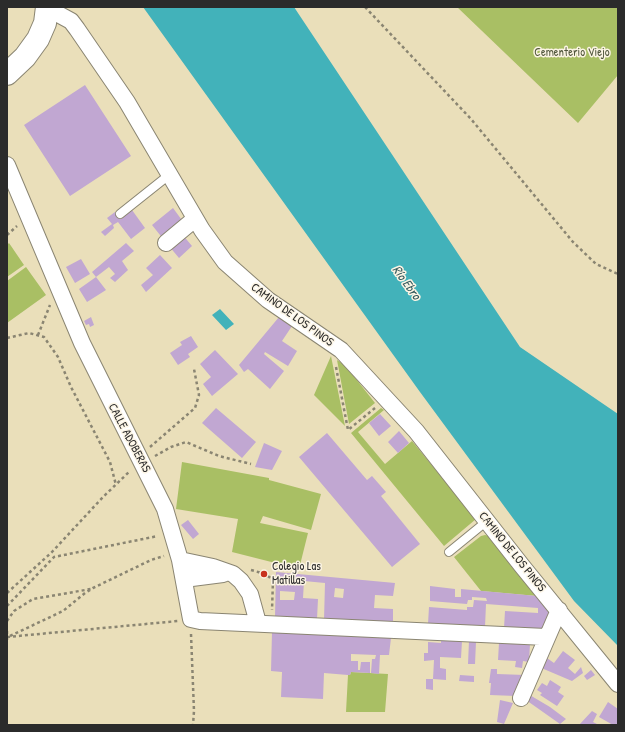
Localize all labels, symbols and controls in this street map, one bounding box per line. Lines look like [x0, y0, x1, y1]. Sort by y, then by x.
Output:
park label: Cementerio Viejo [534, 46, 610, 60]
water label: Río Ebro [388, 263, 424, 303]
street label: CAMINO DE LOS PINOS [248, 280, 336, 350]
street label: CALLE ADOBERAS [105, 401, 153, 475]
street label: CAMINO DE LOS PINOS [475, 509, 549, 595]
place label: Colegio Las Matillas [272, 560, 321, 588]
marker: Colegio Las Matillas [259, 569, 269, 579]

